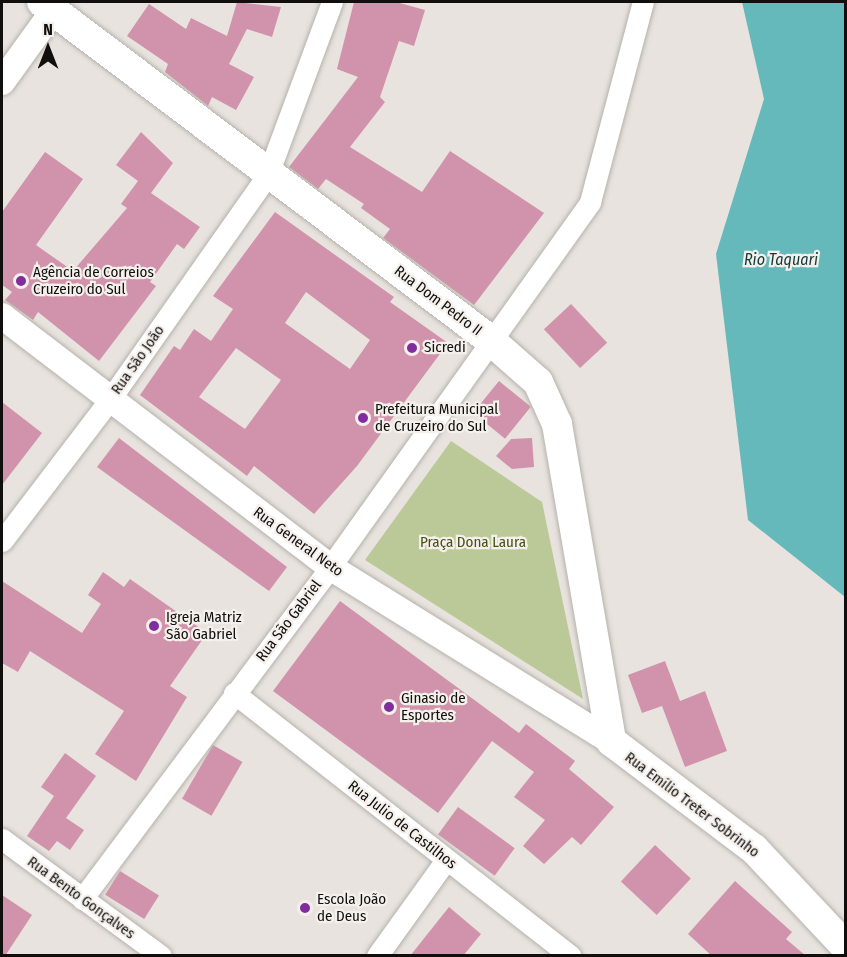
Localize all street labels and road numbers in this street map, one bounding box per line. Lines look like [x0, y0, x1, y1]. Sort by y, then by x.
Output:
street label: Rua Dom Pedro II [390, 262, 486, 340]
street label: Rua São João [108, 322, 168, 398]
street label: Rua General Neto [250, 503, 346, 581]
street label: Rua São Gabriel [253, 577, 325, 665]
street label: Rua Emílio Treter Sobrinho [621, 748, 763, 862]
street label: Rua Julio de Castilhos [344, 777, 460, 873]
street label: Rua Bento Gonçalves [24, 853, 138, 943]

